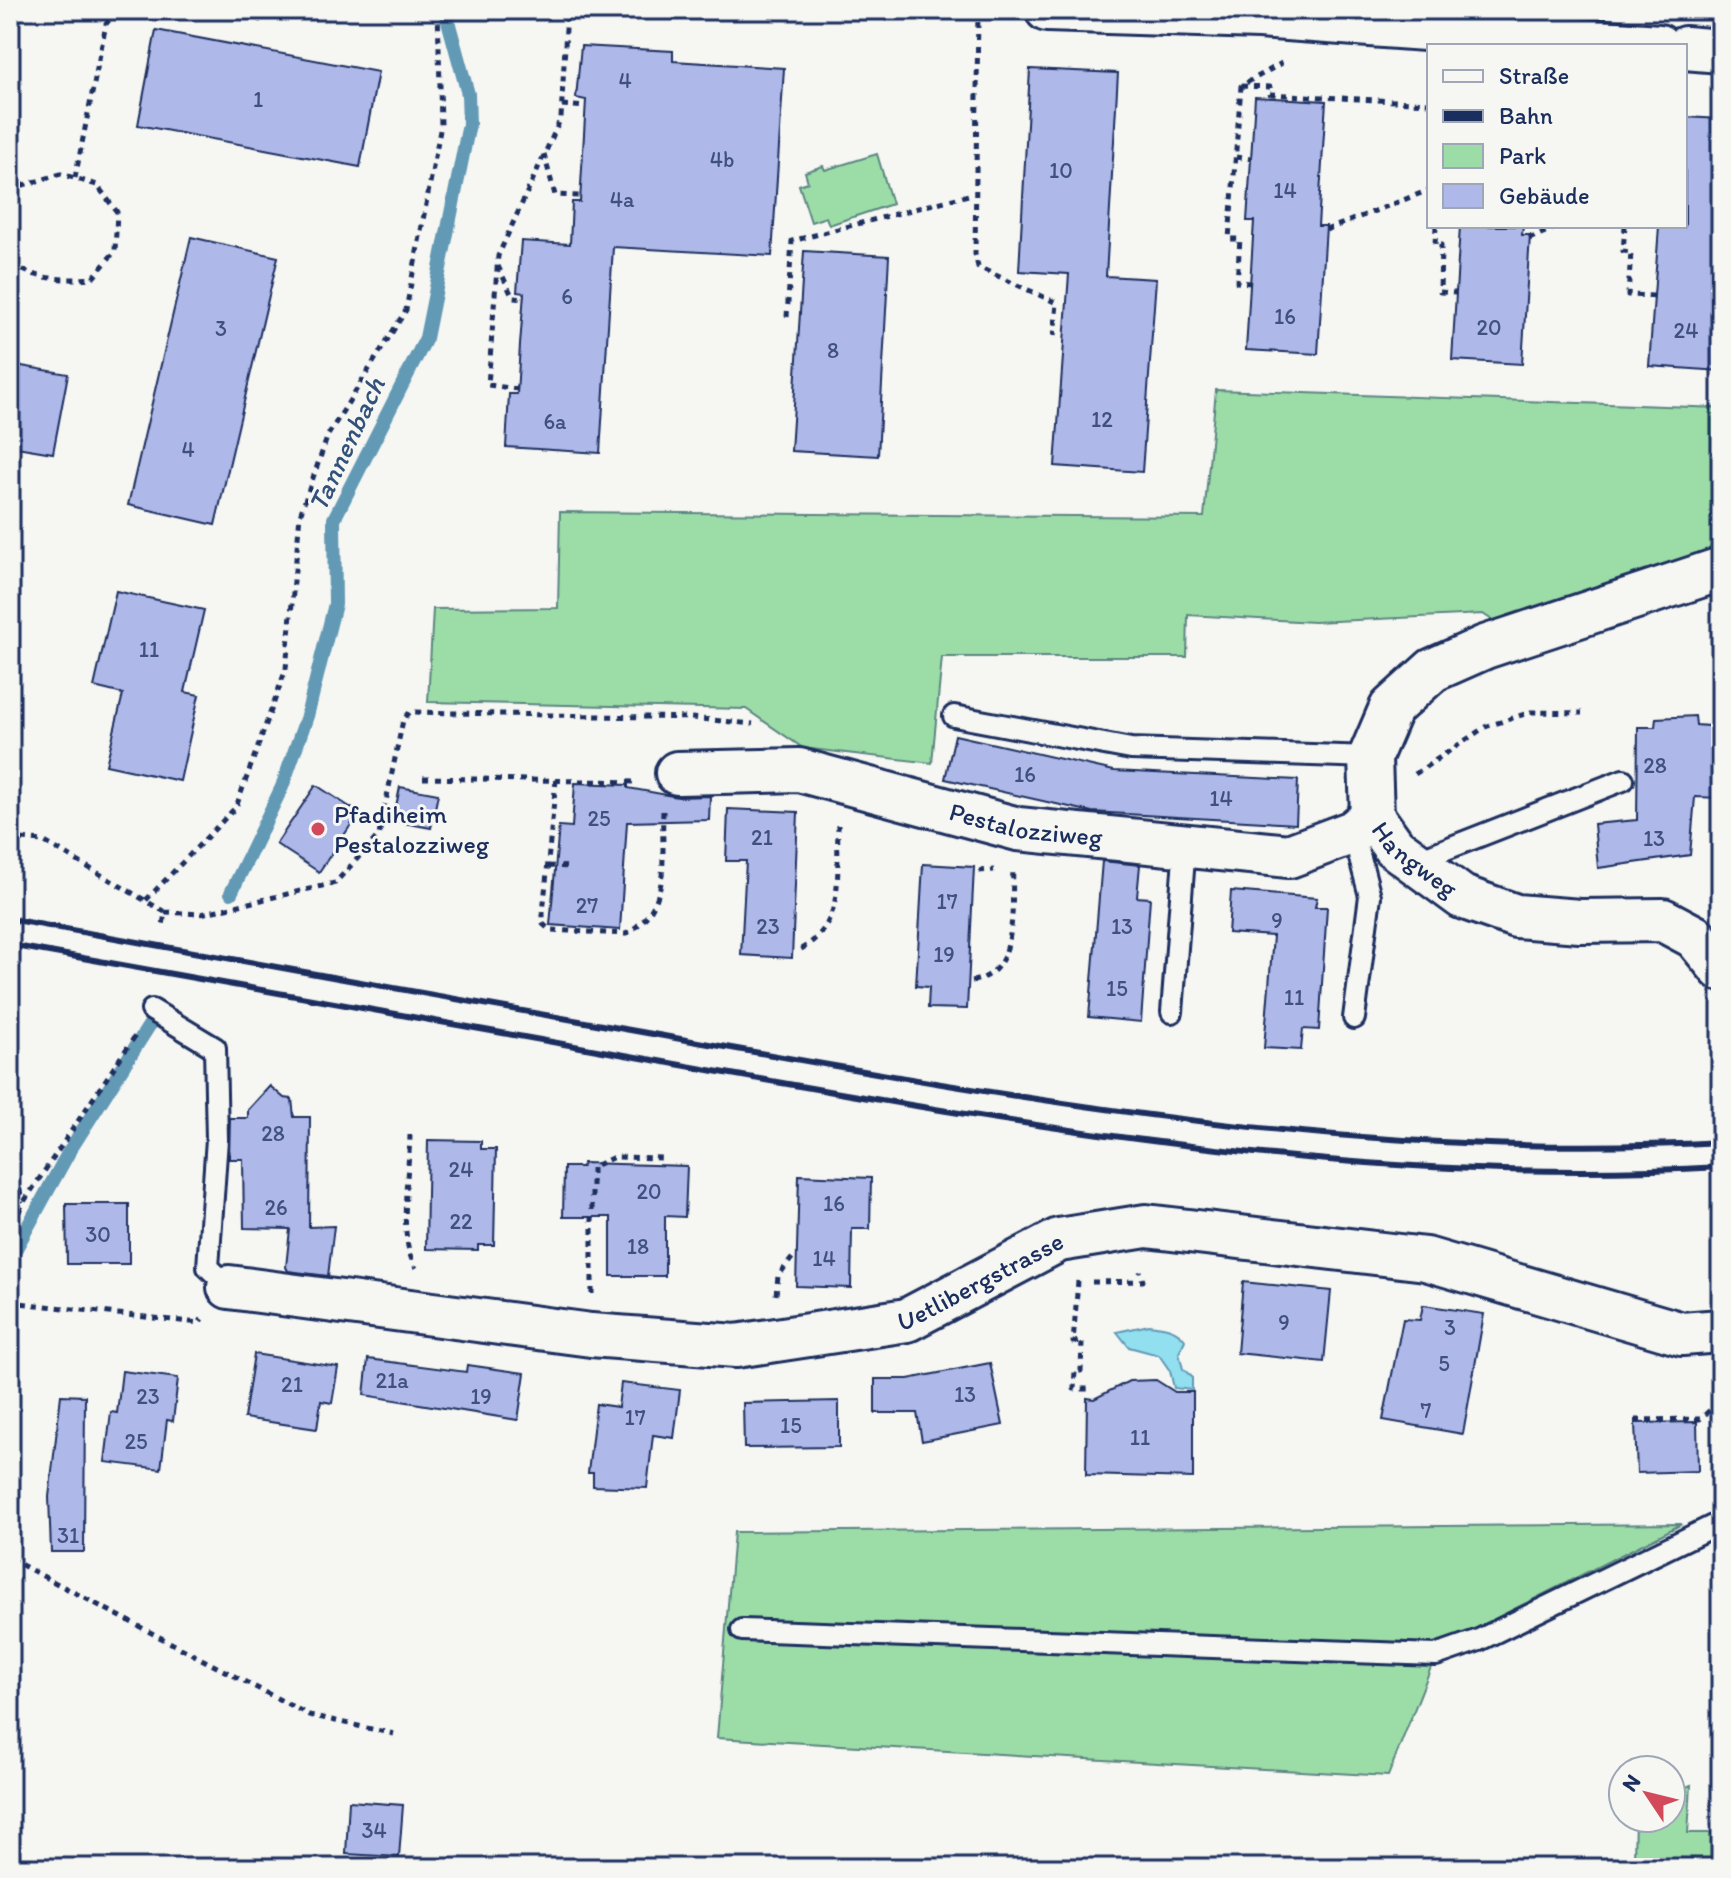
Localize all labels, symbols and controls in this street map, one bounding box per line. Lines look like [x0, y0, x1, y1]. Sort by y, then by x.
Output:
legend [1427, 44, 1687, 228]
text: Straße [1499, 61, 1569, 90]
house number: 4 [618, 67, 632, 94]
house number: 1 [253, 86, 263, 113]
text: Bahn [1499, 101, 1553, 130]
text: Park [1499, 141, 1546, 170]
house number: 4b [710, 146, 734, 173]
house number: 10 [1049, 157, 1073, 184]
house number: 14 [1273, 177, 1297, 204]
text: Gebäude [1499, 181, 1590, 210]
house number: 4a [610, 186, 635, 213]
house number: 6 [561, 283, 573, 310]
house number: 16 [1274, 303, 1296, 330]
house number: 20 [1476, 314, 1502, 341]
house number: 3 [215, 315, 227, 342]
house number: 24 [1674, 317, 1698, 344]
house number: 8 [827, 337, 839, 364]
water label: Tannenbach [300, 371, 392, 517]
house number: 12 [1091, 406, 1113, 433]
house number: 6a [543, 408, 567, 435]
house number: 4 [181, 436, 195, 463]
house number: 11 [139, 636, 159, 663]
house number: 28 [1643, 752, 1667, 779]
house number: 16 [1014, 761, 1036, 788]
house number: 14 [1209, 785, 1233, 812]
street label: Pestalozziweg [946, 795, 1105, 853]
place label: Pfadiheim Pestalozziweg [334, 798, 490, 860]
house number: 25 [587, 805, 611, 832]
street label: Hangweg [1365, 815, 1464, 905]
marker: Pfadiheim Pestalozziweg [309, 820, 327, 838]
house number: 21 [751, 824, 773, 851]
house number: 13 [1643, 825, 1665, 852]
house number: 17 [936, 888, 958, 915]
house number: 27 [576, 892, 598, 919]
house number: 9 [1271, 907, 1283, 934]
house number: 23 [756, 913, 780, 940]
house number: 13 [1111, 913, 1133, 940]
house number: 19 [933, 941, 955, 968]
house number: 15 [1106, 975, 1128, 1002]
house number: 11 [1284, 984, 1304, 1011]
house number: 28 [261, 1120, 285, 1147]
house number: 24 [449, 1156, 473, 1183]
house number: 20 [636, 1178, 662, 1205]
house number: 16 [823, 1190, 845, 1217]
house number: 26 [264, 1194, 288, 1221]
house number: 22 [449, 1208, 473, 1235]
house number: 30 [85, 1221, 111, 1248]
street label: Uetlibergstrasse [895, 1225, 1069, 1337]
house number: 18 [627, 1233, 649, 1260]
house number: 14 [812, 1245, 836, 1272]
house number: 9 [1278, 1309, 1290, 1336]
house number: 3 [1444, 1314, 1456, 1341]
house number: 5 [1438, 1350, 1450, 1377]
house number: 21a [375, 1367, 409, 1394]
house number: 21 [281, 1371, 303, 1398]
house number: 13 [954, 1381, 976, 1408]
house number: 23 [136, 1383, 160, 1410]
house number: 19 [470, 1383, 492, 1410]
house number: 7 [1421, 1397, 1432, 1424]
house number: 17 [624, 1404, 646, 1431]
house number: 15 [780, 1412, 802, 1439]
house number: 11 [1130, 1424, 1150, 1451]
house number: 25 [124, 1428, 148, 1455]
house number: 31 [57, 1522, 79, 1549]
north arrow [1607, 1754, 1687, 1834]
text: N [1616, 1769, 1646, 1797]
house number: 34 [361, 1817, 387, 1844]

